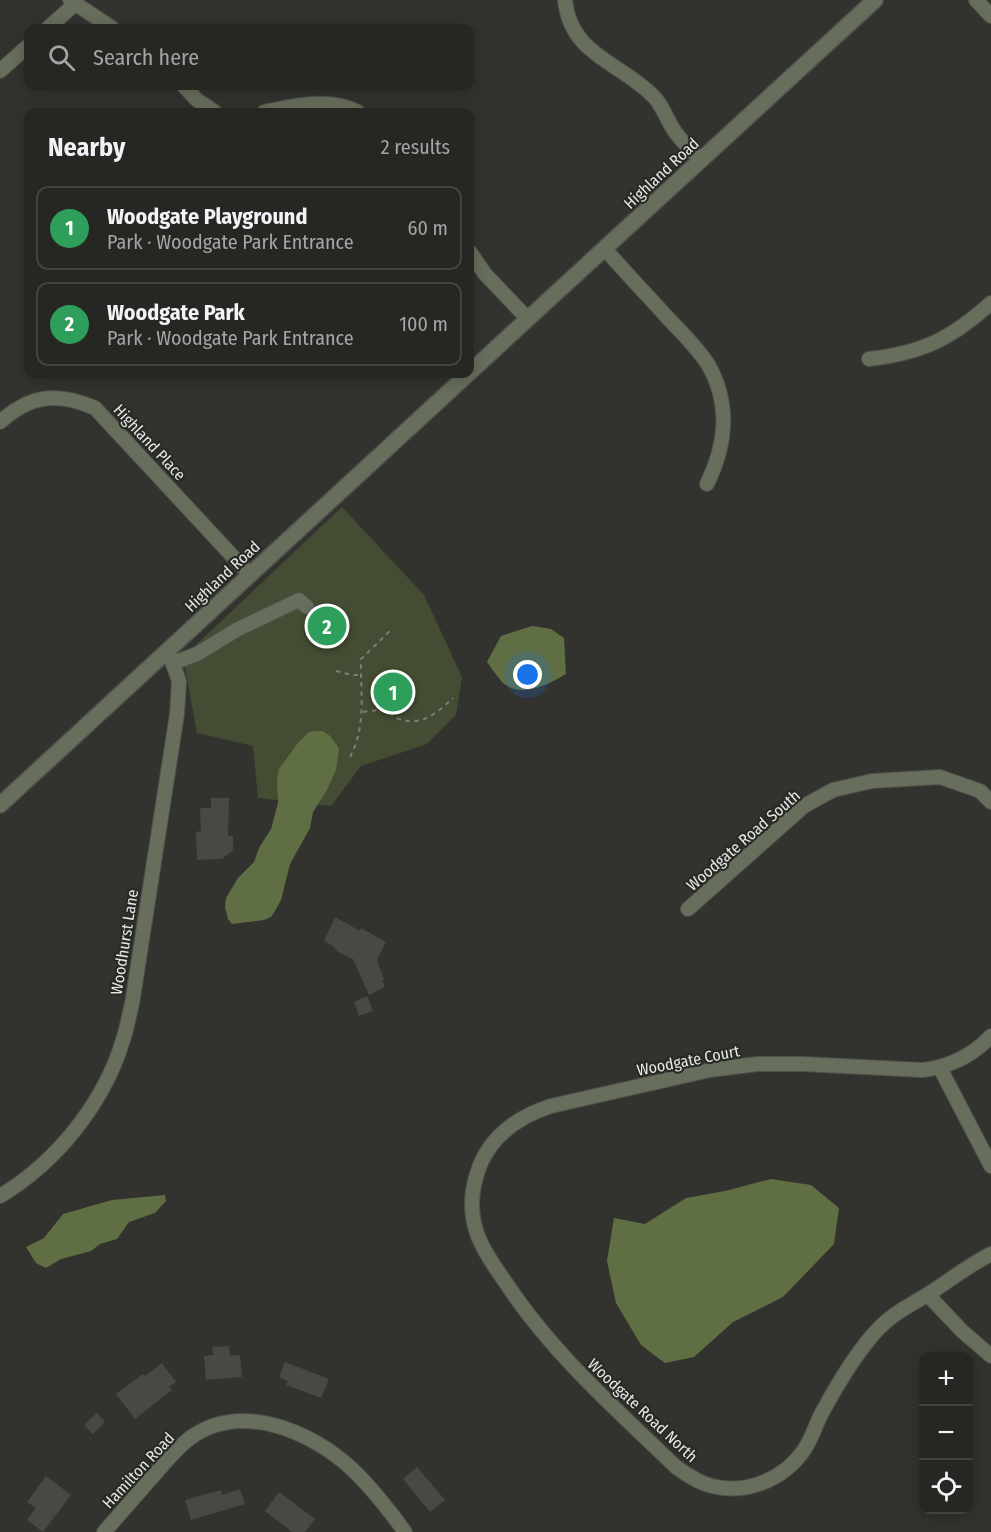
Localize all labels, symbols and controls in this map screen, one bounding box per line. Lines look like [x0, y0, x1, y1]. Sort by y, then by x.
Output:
search box [24, 24, 474, 90]
icon: search [45, 41, 78, 74]
text: Search here [93, 44, 199, 71]
text: Nearby [48, 132, 125, 163]
street label: Highland Road [620, 134, 703, 213]
text: 2 results [381, 135, 450, 159]
text: Woodgate Playground [107, 203, 307, 230]
text: 1 [65, 216, 74, 240]
text: 60 m [408, 216, 448, 240]
text: Park · Woodgate Park Entrance [107, 230, 354, 254]
text: Woodgate Park [107, 299, 245, 326]
text: 2 [65, 312, 74, 336]
text: 100 m [399, 312, 448, 336]
text: Park · Woodgate Park Entrance [107, 326, 354, 350]
street label: Highland Place [110, 400, 190, 484]
street label: Highland Road [181, 537, 264, 616]
pin: 2 [308, 604, 346, 648]
your location [513, 660, 542, 689]
pin: 1 [374, 670, 412, 714]
street label: Woodgate Road South [683, 786, 804, 895]
street label: Woodhurst Lane [107, 888, 142, 996]
street label: Woodgate Court [635, 1041, 742, 1080]
map controls [919, 1352, 973, 1514]
button: + [919, 1352, 973, 1406]
street label: Woodgate Road North [584, 1355, 702, 1466]
button: − [919, 1406, 973, 1460]
street label: Hamilton Road [98, 1428, 178, 1512]
button: locate [919, 1460, 973, 1514]

